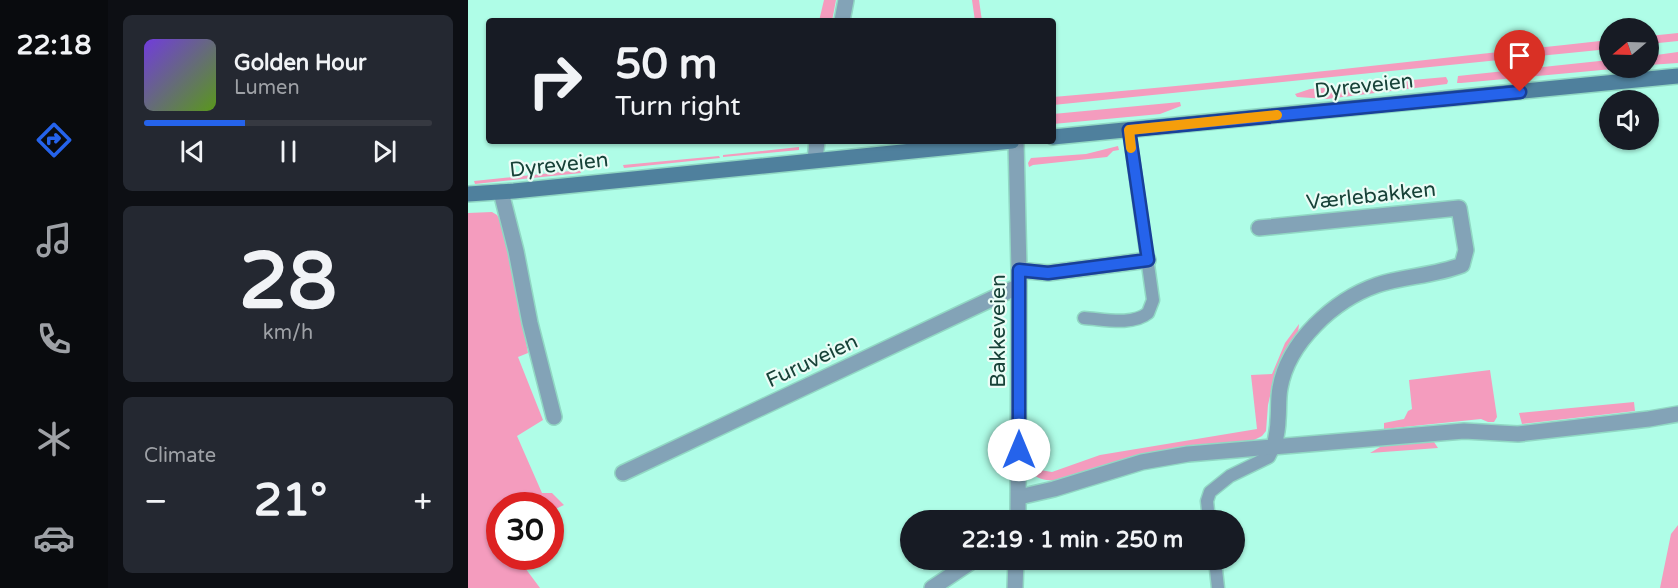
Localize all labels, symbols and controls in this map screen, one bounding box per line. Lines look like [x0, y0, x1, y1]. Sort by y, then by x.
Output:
north arrow [1599, 18, 1659, 78]
map controls [1599, 18, 1659, 150]
text: 22:18 [17, 29, 91, 62]
pin [1494, 30, 1545, 92]
text: 50 m [615, 39, 717, 90]
icon: arrive [1503, 39, 1536, 72]
icon: right [516, 42, 594, 120]
text: Golden Hour [234, 50, 366, 76]
street label: Dyreveien [1313, 68, 1415, 104]
text: Lumen [234, 76, 300, 100]
text: Turn right [615, 90, 741, 123]
button: sound [1599, 90, 1659, 150]
icon: directions [33, 119, 75, 161]
icon: previous [176, 135, 209, 168]
icon: pause [272, 135, 305, 168]
icon: next [368, 135, 401, 168]
street label: Dyreveien [508, 147, 610, 183]
street label: Værlebakken [1305, 177, 1437, 215]
icon: music [33, 219, 75, 261]
text: 28 [239, 235, 337, 329]
street label: Bakkeveien [986, 274, 1011, 388]
icon: phone [33, 318, 75, 360]
text: km/h [263, 321, 313, 345]
street label: Furuveien [762, 329, 862, 393]
icon: climate [33, 418, 75, 460]
position arrow [987, 418, 1051, 482]
text: Climate [144, 444, 216, 468]
text: 21° [254, 474, 327, 528]
text: − [144, 482, 168, 521]
text: + [413, 482, 432, 521]
speed limit sign: 30 [486, 492, 564, 570]
icon: car [33, 517, 75, 559]
text: 22:19 · 1 min · 250 m [962, 527, 1183, 553]

